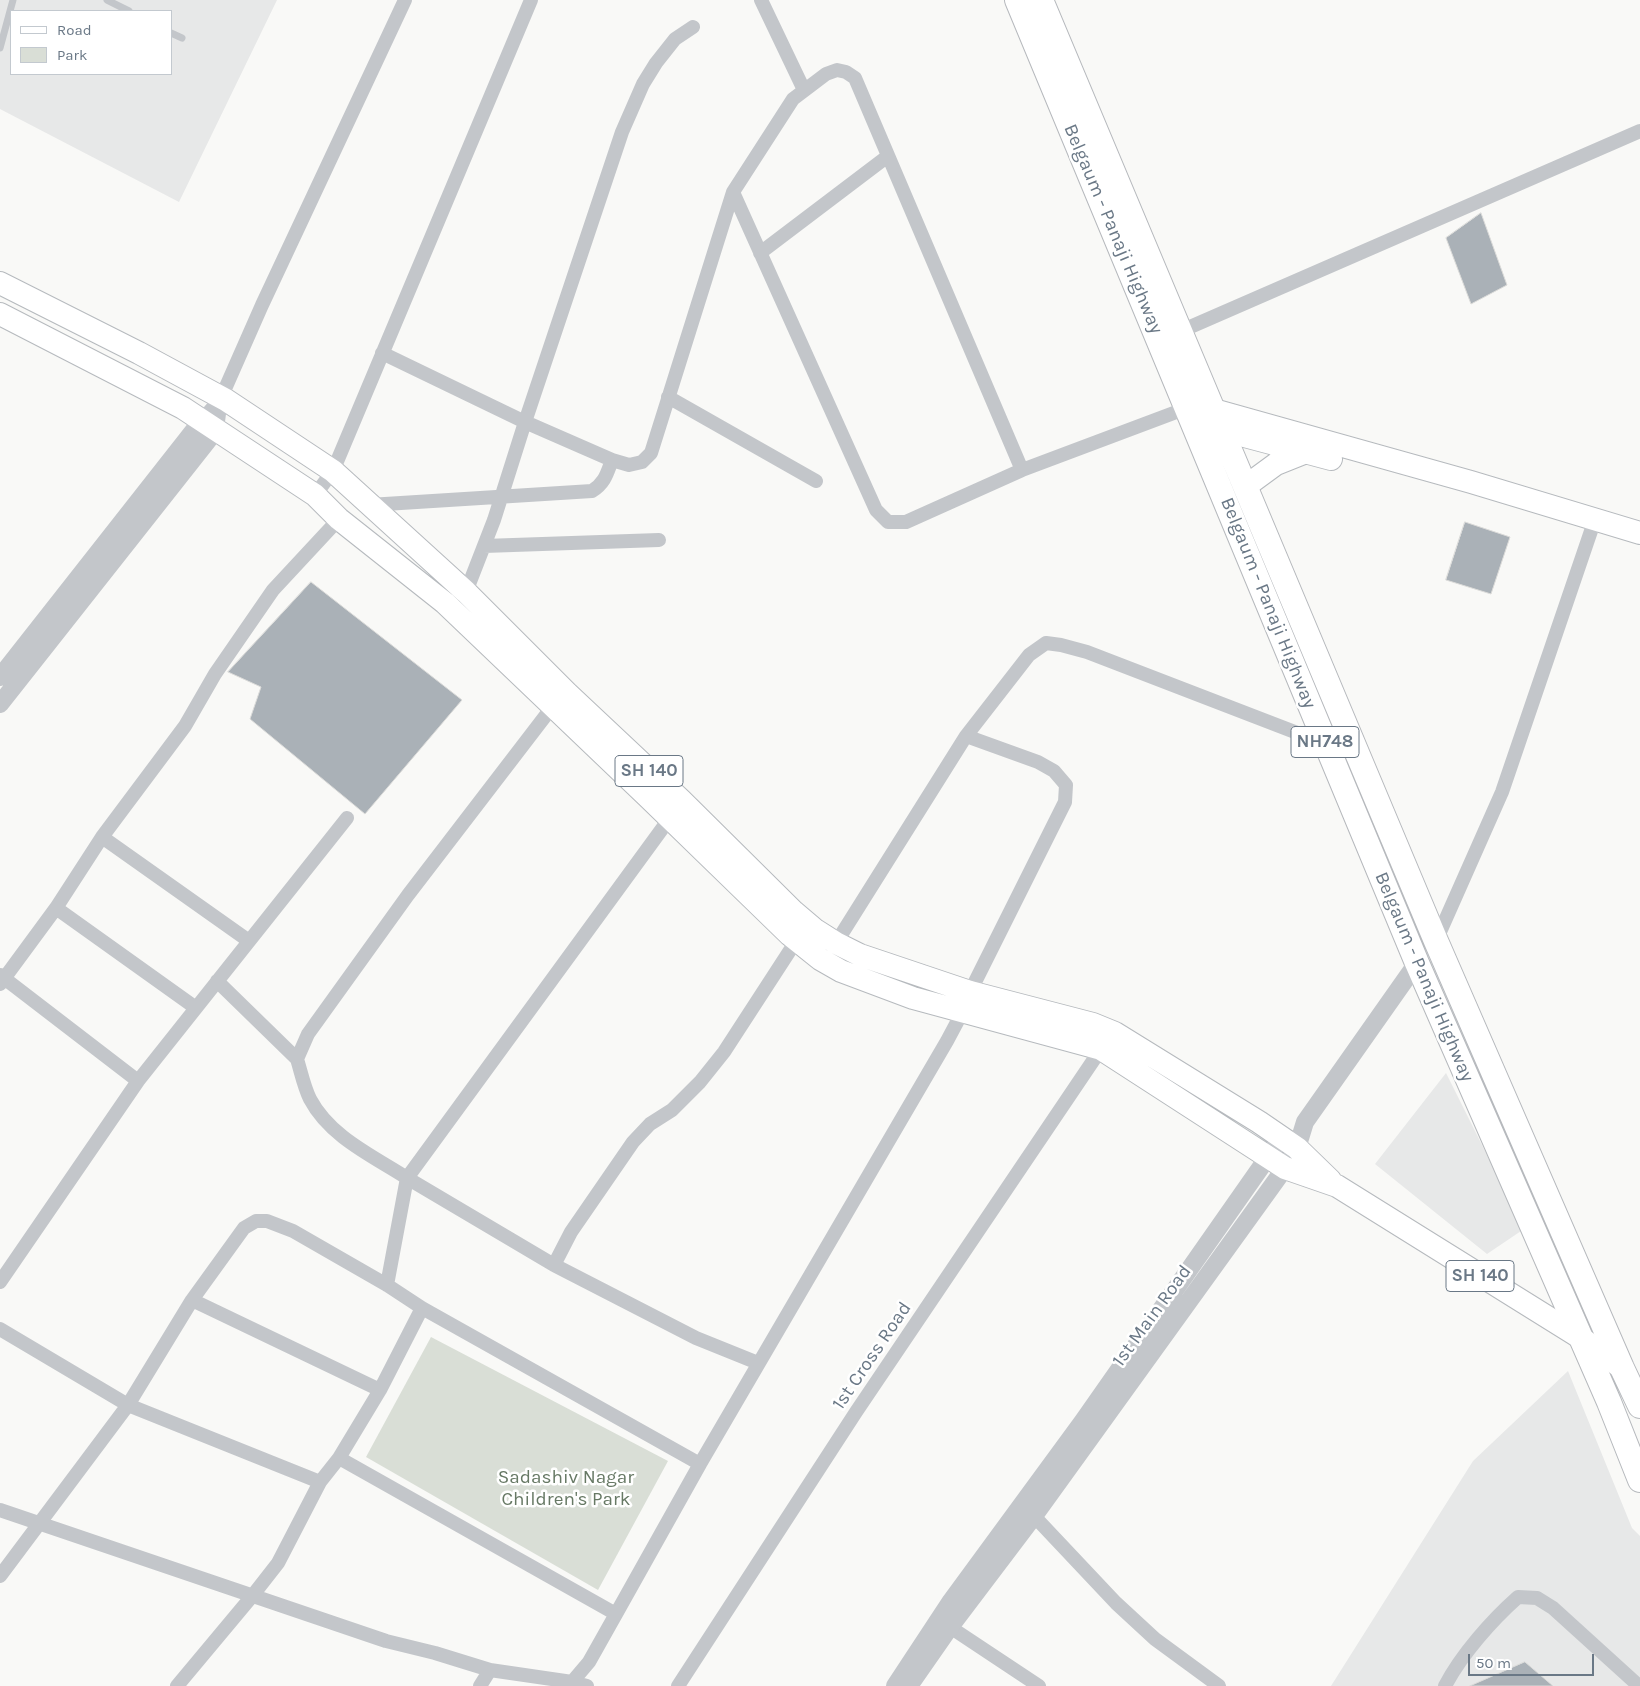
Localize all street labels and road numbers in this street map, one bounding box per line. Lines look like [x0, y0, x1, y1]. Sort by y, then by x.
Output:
street label: Belgaum - Panaji Highway [1058, 121, 1168, 337]
street label: Belgaum - Panaji Highway [1215, 494, 1321, 712]
road number: NH748 [1291, 726, 1359, 758]
road number: SH 140 [615, 756, 683, 786]
street label: Belgaum - Panaji Highway [1369, 869, 1479, 1085]
road number: SH 140 [1446, 1260, 1514, 1292]
street label: 1st Main Road [1108, 1261, 1196, 1371]
street label: 1st Cross Road [828, 1298, 916, 1414]

